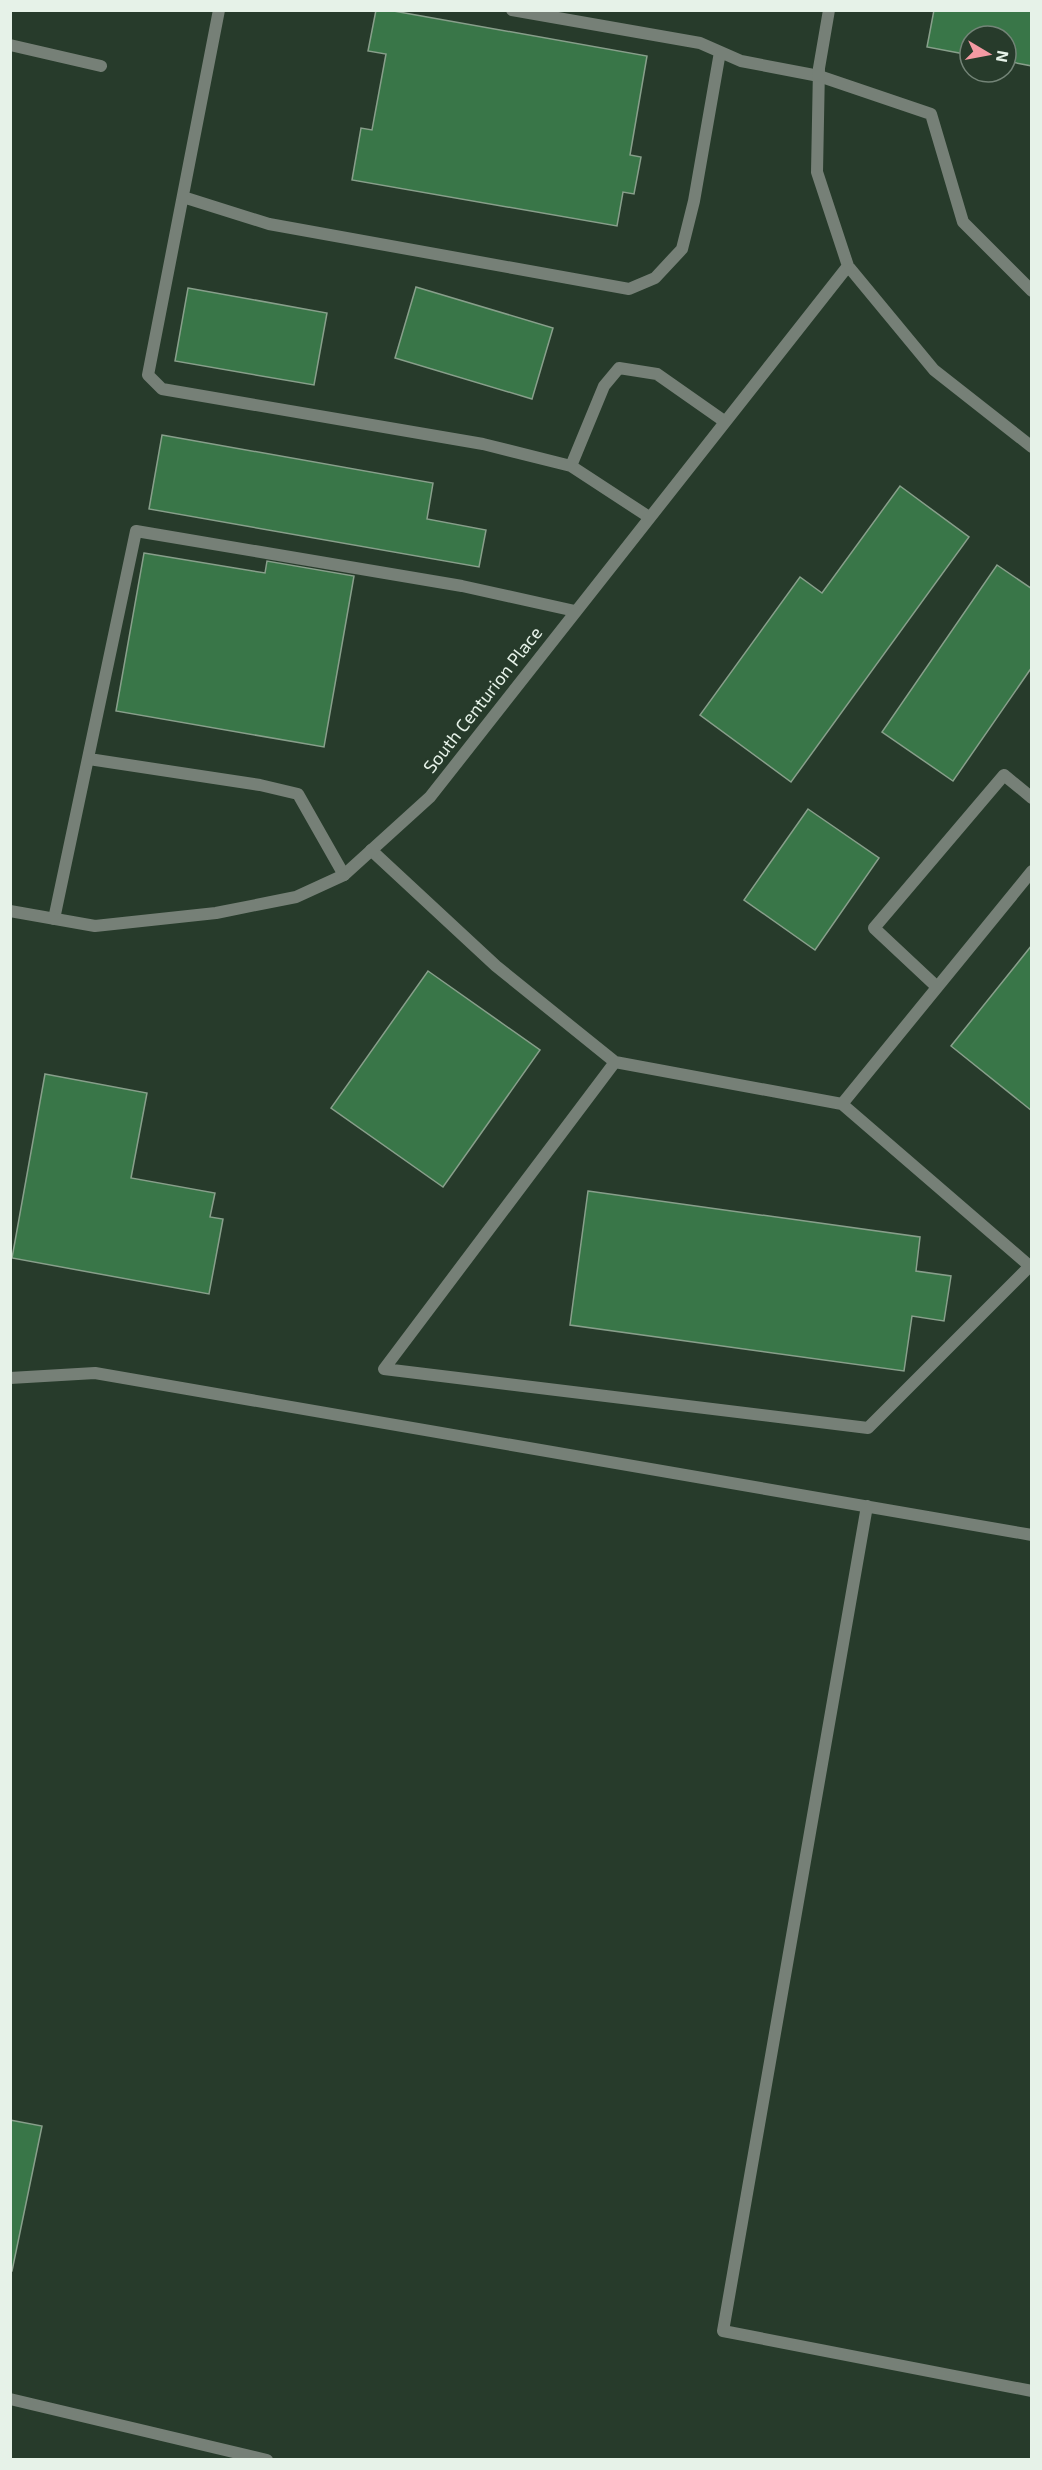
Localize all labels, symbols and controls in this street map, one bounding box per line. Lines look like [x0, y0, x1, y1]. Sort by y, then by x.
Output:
north arrow [958, 24, 1018, 84]
text: N [993, 49, 1014, 64]
street label: South Centurion Place [418, 622, 546, 777]

